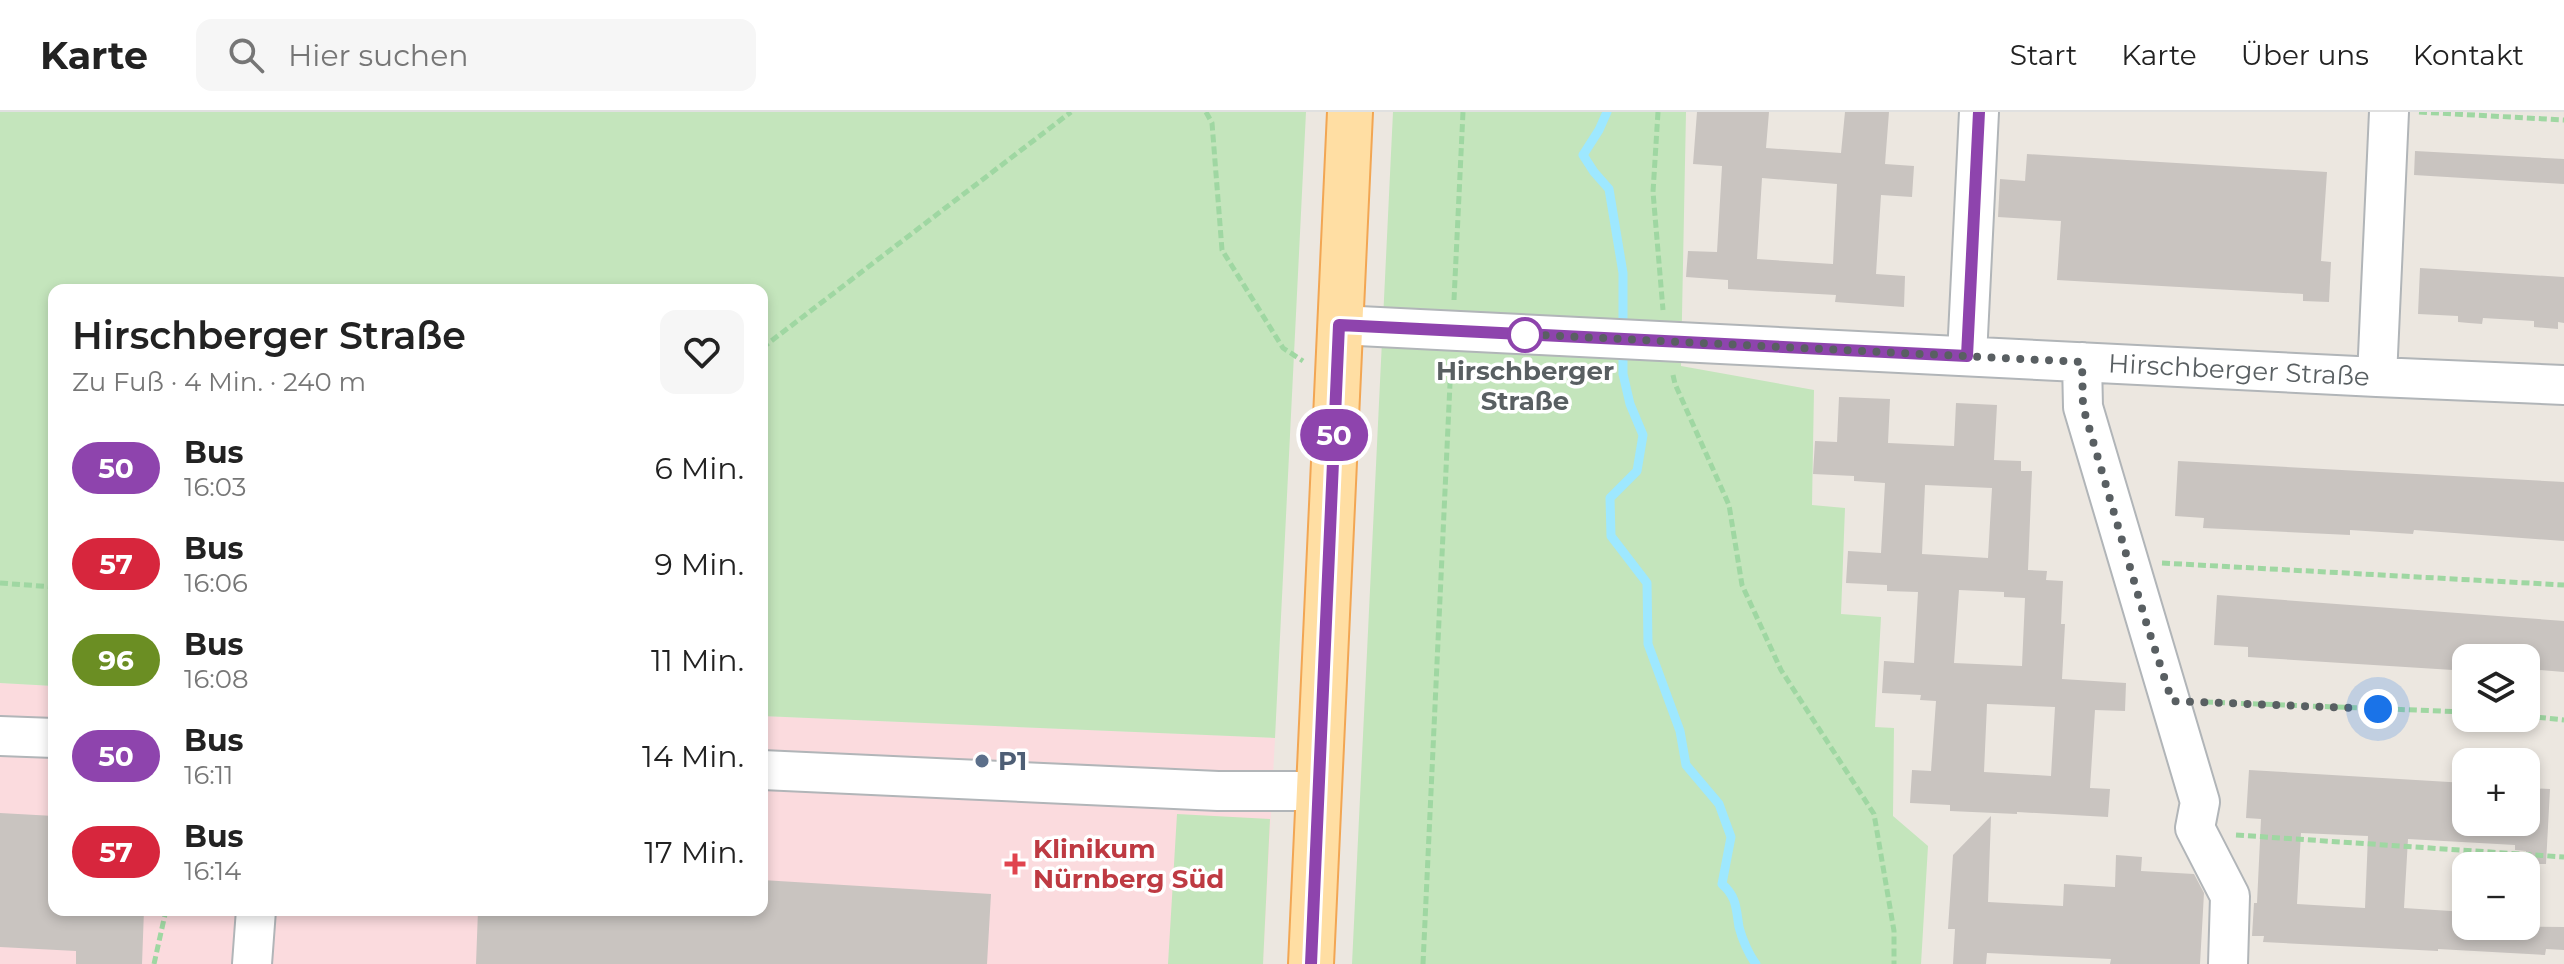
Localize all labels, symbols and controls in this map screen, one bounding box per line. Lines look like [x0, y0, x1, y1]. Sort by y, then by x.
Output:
search box [196, 19, 756, 91]
text: Karte [40, 32, 148, 79]
icon: search [224, 33, 268, 77]
text: Hier suchen [288, 37, 469, 74]
text: Start [2010, 38, 2077, 72]
text: Karte [2121, 38, 2197, 72]
text: Über uns [2241, 38, 2369, 72]
text: Kontakt [2413, 38, 2524, 72]
button: heart [660, 310, 744, 394]
text: Hirschberger Straße [72, 312, 466, 359]
marker: Hirschberger Straße [1508, 318, 1542, 352]
street label: Hirschberger Straße [2107, 347, 2371, 393]
place label: Hirschberger Straße [1436, 355, 1614, 417]
text: Zu Fuß · 4 Min. · 240 m [72, 366, 366, 398]
line badge: 50 [1298, 409, 1370, 461]
text: 50 [1316, 418, 1352, 452]
text: Bus [184, 434, 244, 471]
text: 6 Min. [655, 450, 744, 487]
text: 50 [98, 451, 134, 485]
text: 16:03 [184, 471, 246, 503]
text: Bus [184, 530, 244, 567]
text: 9 Min. [655, 546, 744, 583]
text: 57 [99, 547, 133, 581]
text: 16:06 [184, 567, 248, 599]
text: Bus [184, 626, 244, 663]
text: 11 Min. [651, 642, 744, 679]
text: 96 [98, 643, 134, 677]
map controls [2452, 644, 2540, 940]
button: layers [2452, 644, 2540, 732]
text: 16:08 [184, 663, 249, 695]
your location [2358, 689, 2398, 729]
text: Bus [184, 722, 244, 759]
text: 14 Min. [642, 738, 744, 775]
text: 50 [98, 739, 134, 773]
place label: P1 [998, 745, 1027, 777]
button: + [2452, 748, 2540, 836]
marker: P1 [973, 752, 991, 770]
text: 16:11 [184, 759, 234, 791]
text: Bus [184, 818, 244, 855]
place label: Klinikum Nürnberg Süd [1033, 833, 1224, 895]
text: 17 Min. [644, 834, 744, 871]
text: 57 [99, 835, 133, 869]
button: − [2452, 852, 2540, 940]
marker: Klinikum Nürnberg Süd [1004, 853, 1026, 875]
text: 16:14 [184, 855, 241, 887]

